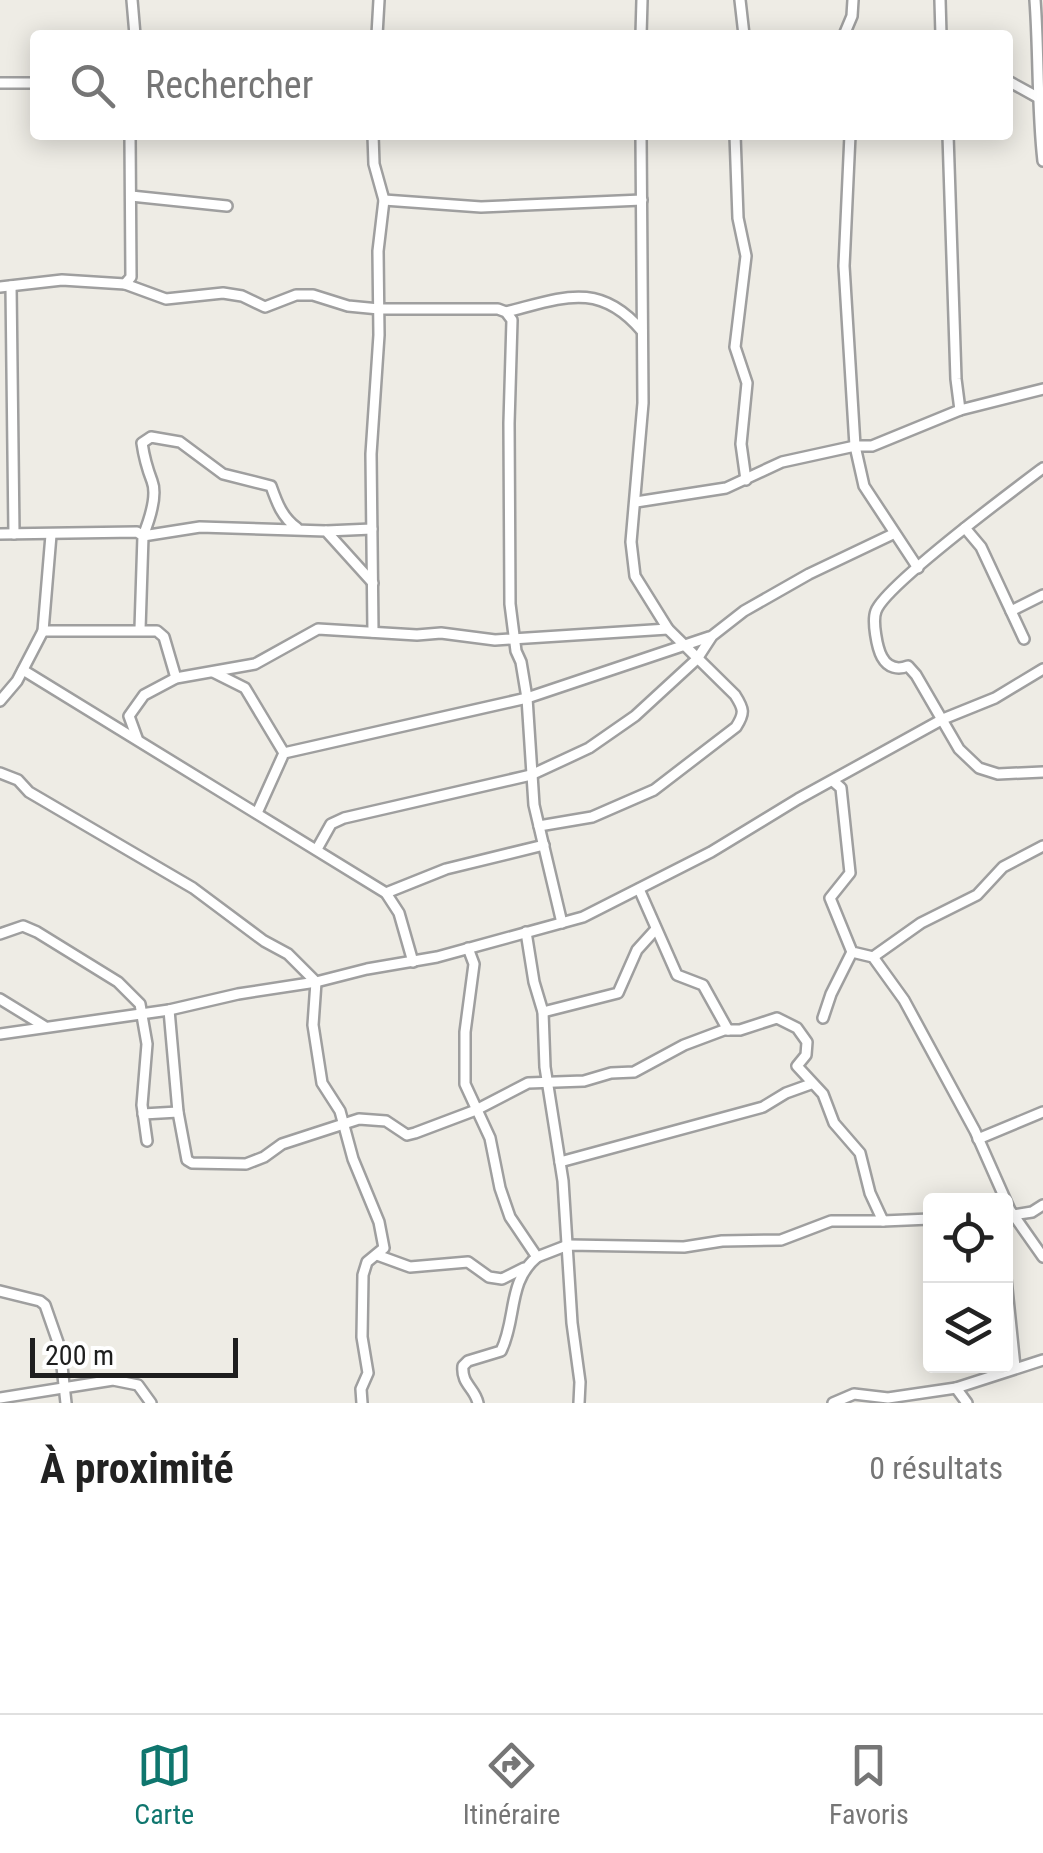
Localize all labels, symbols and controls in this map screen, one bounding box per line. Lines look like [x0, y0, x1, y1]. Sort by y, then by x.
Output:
search box [30, 30, 1013, 140]
icon: search [65, 58, 120, 113]
text: Rechercher [145, 63, 313, 107]
map controls [923, 1193, 1013, 1373]
button: locate [923, 1193, 1013, 1283]
button: layers [923, 1283, 1013, 1373]
scale bar [30, 1333, 238, 1378]
text: 200 m [45, 1339, 114, 1372]
text: À proximité [40, 1444, 233, 1493]
text: 0 résultats [869, 1449, 1003, 1487]
tab: Carte [134, 1738, 194, 1831]
tab: Itinéraire [463, 1738, 560, 1831]
tab: Favoris [829, 1738, 909, 1831]

